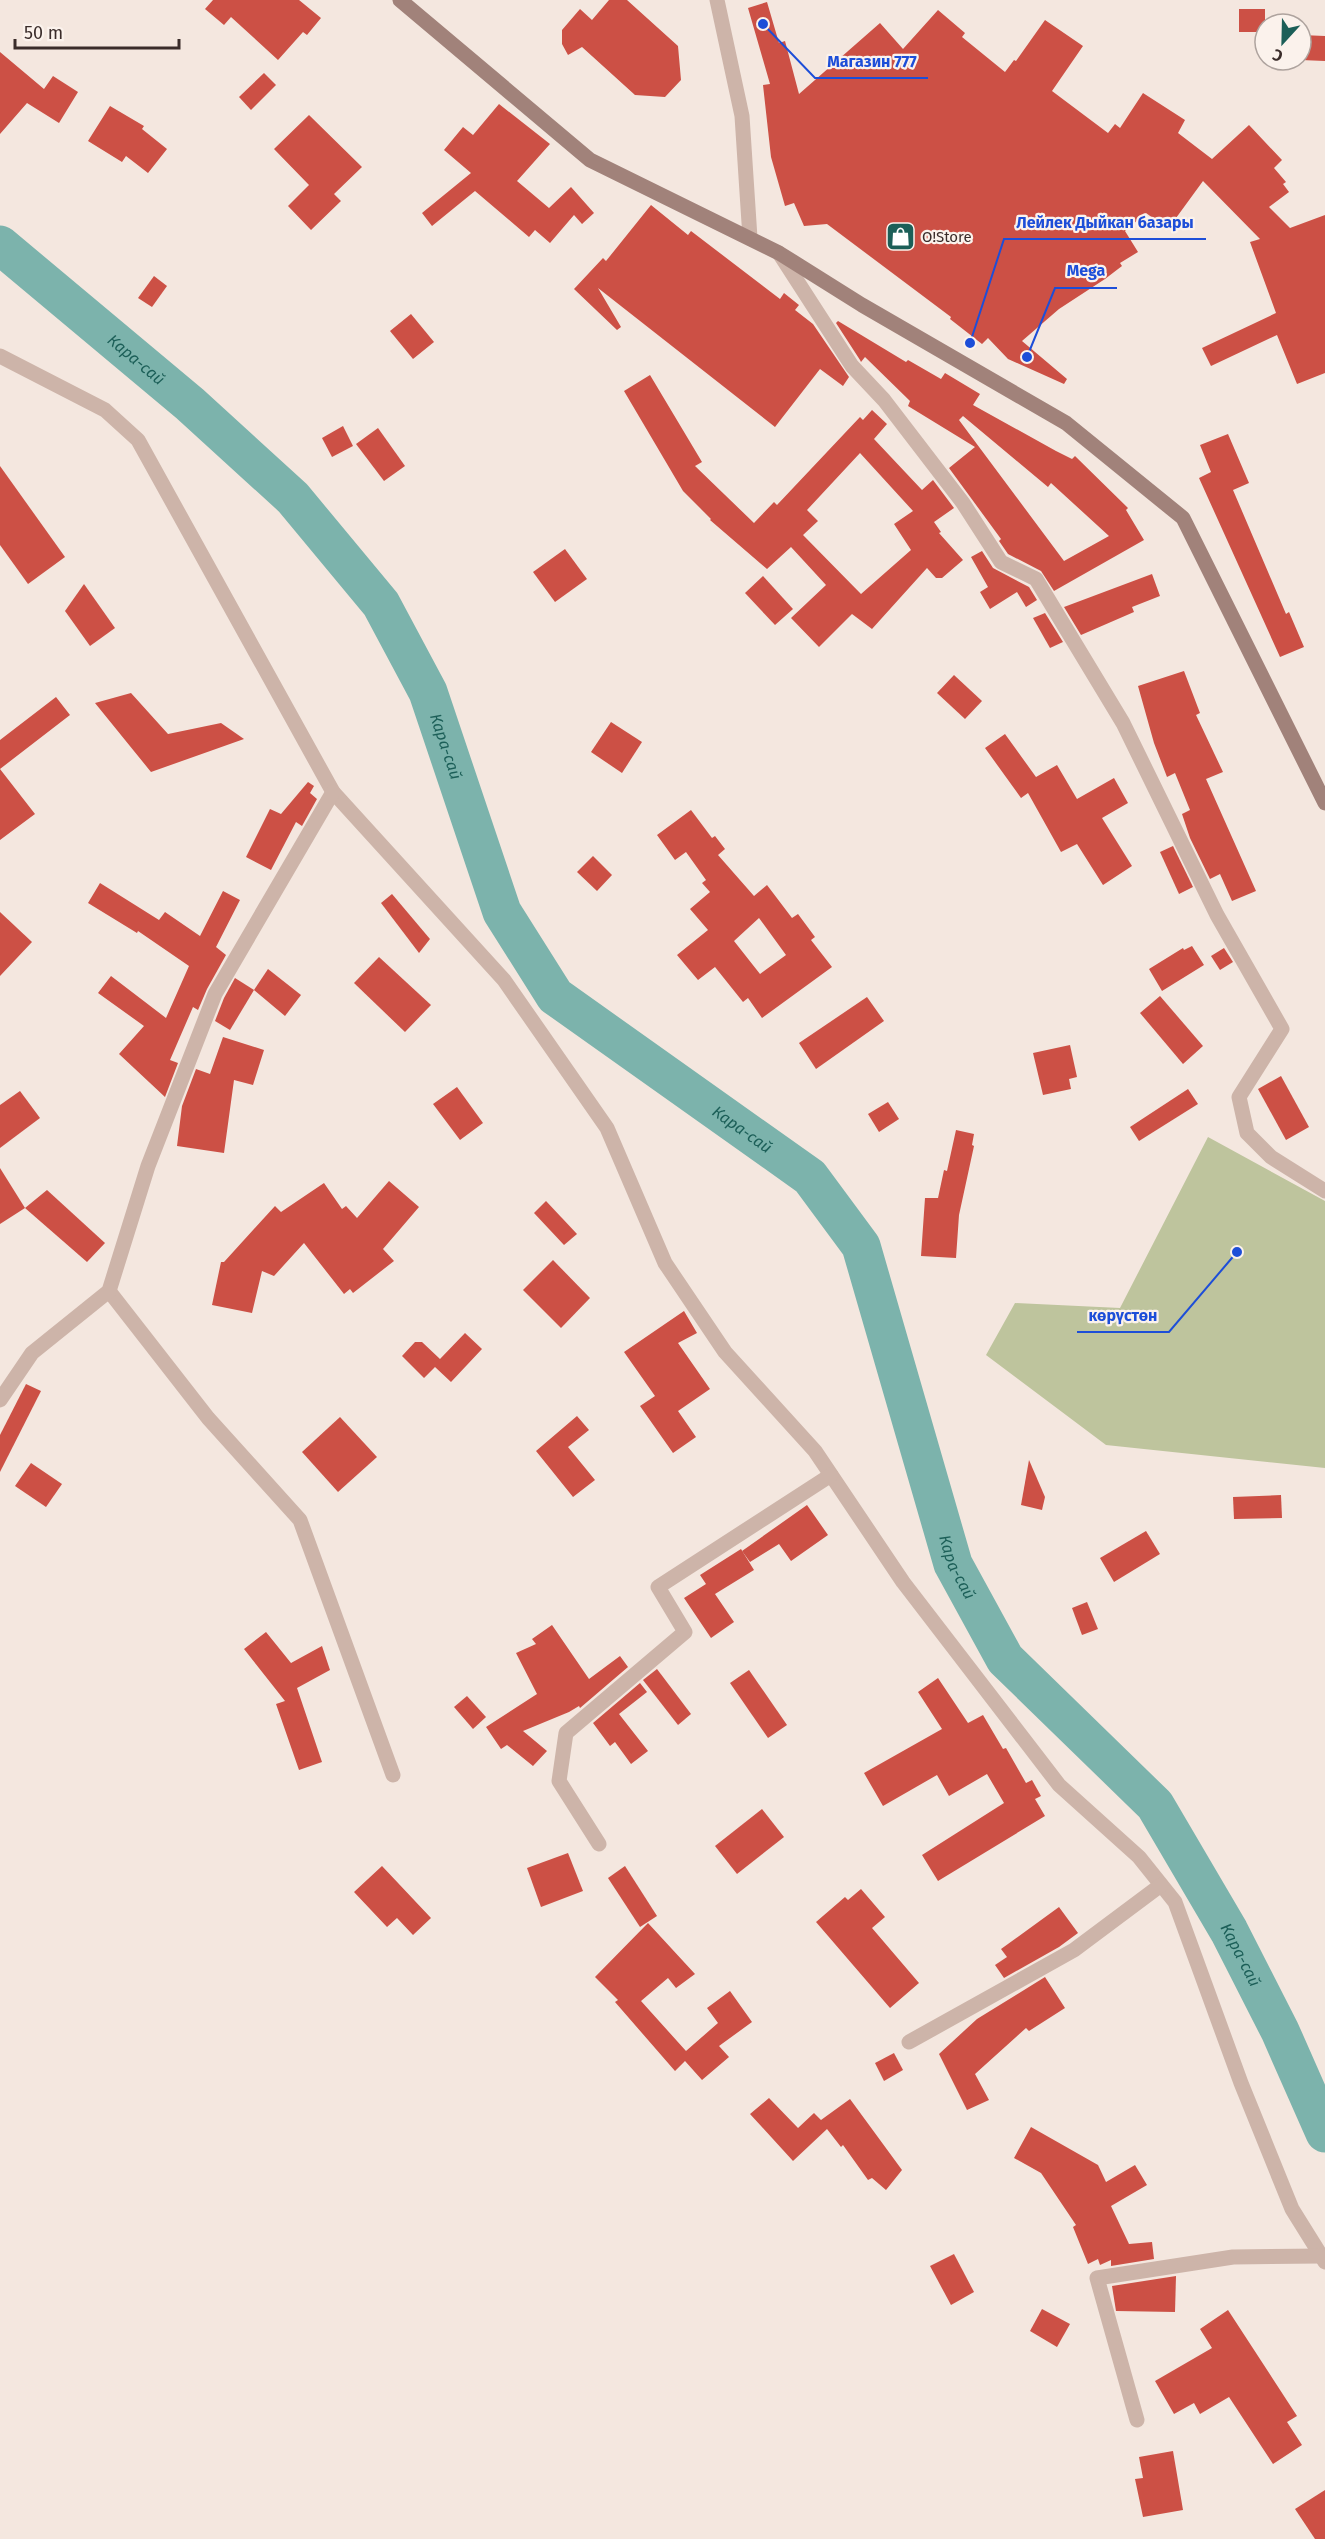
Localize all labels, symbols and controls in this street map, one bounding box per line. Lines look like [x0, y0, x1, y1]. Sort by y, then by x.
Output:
scale bar [15, 12, 178, 50]
north arrow [1253, 12, 1313, 72]
text: 50 m [24, 22, 63, 44]
callout: Магазин 777 [815, 44, 928, 78]
text: С [1269, 45, 1285, 66]
text: Магазин 777 [827, 52, 917, 71]
callout: Лейлек Дыйкан базары [1004, 205, 1206, 239]
text: Лейлек Дыйкан базары [1016, 213, 1194, 232]
shop icon: O!Store [885, 221, 917, 253]
place label: O!Store [922, 228, 972, 246]
callout: Mega [1055, 254, 1117, 288]
text: Mega [1067, 261, 1106, 280]
water label: Кара-сай [104, 330, 169, 389]
water label: Кара-сай [426, 711, 466, 782]
water label: Кара-сай [709, 1102, 776, 1157]
callout: көрүстөн [1077, 1298, 1169, 1332]
text: көрүстөн [1089, 1306, 1157, 1325]
water label: Кара-сай [935, 1533, 979, 1603]
water label: Кара-сай [1216, 1920, 1265, 1990]

